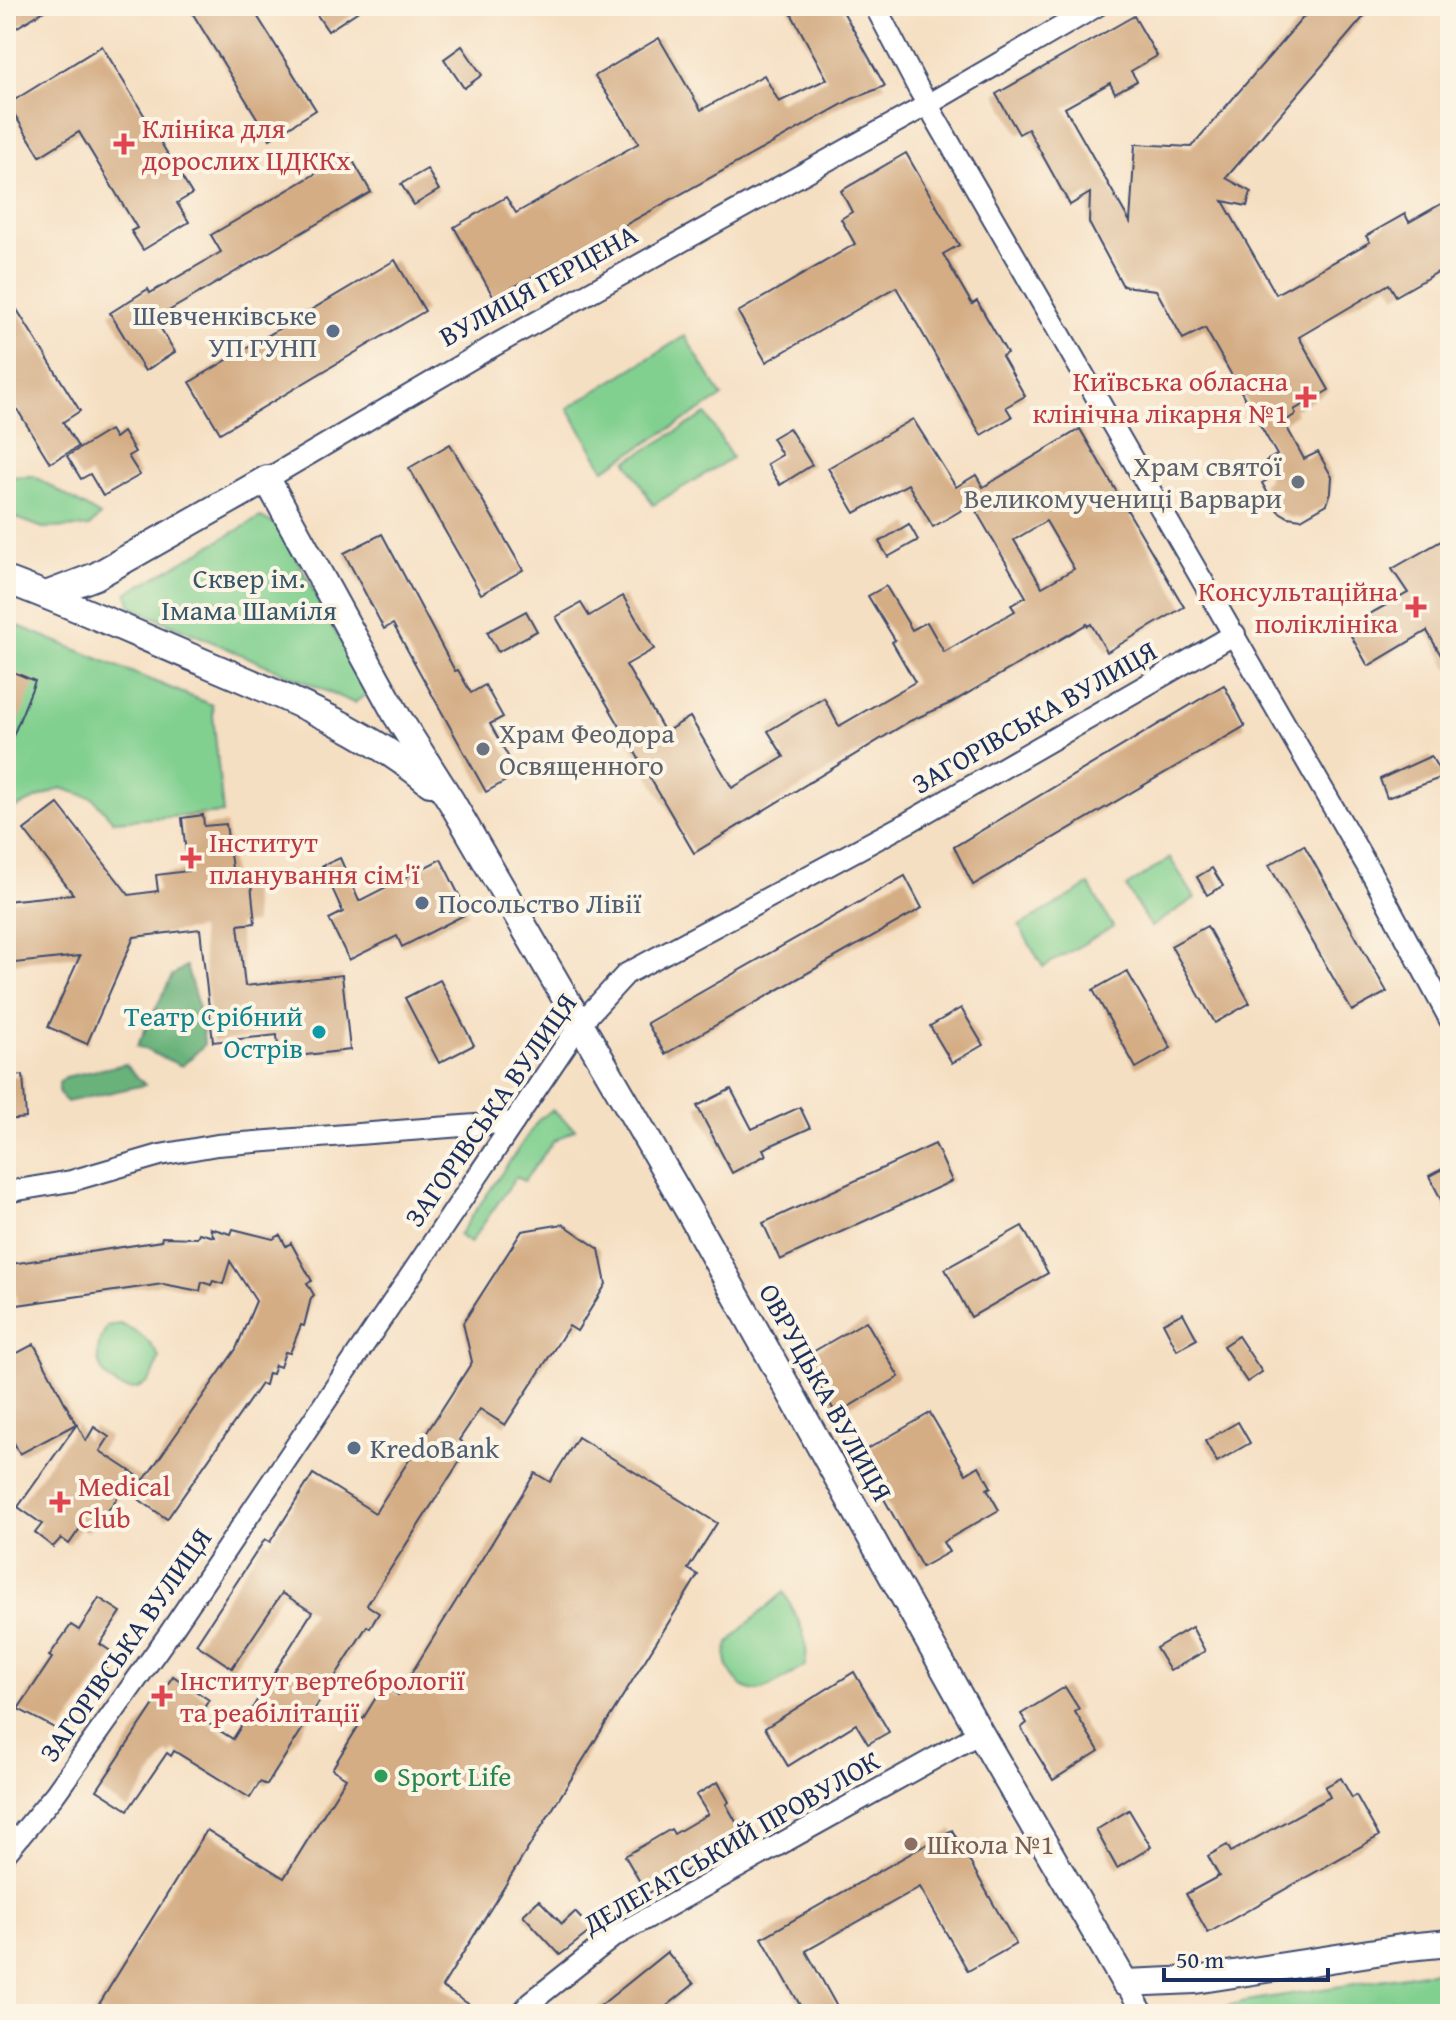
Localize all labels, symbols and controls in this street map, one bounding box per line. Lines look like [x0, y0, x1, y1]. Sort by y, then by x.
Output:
place label: Клініка для дорослих ЦДККх [142, 107, 351, 180]
marker: Клініка для дорослих ЦДККх [113, 133, 135, 155]
street label: ВУЛИЦЯ ГЕРЦЕНА [431, 213, 644, 356]
place label: Шевченківське УП ГУНП [133, 294, 317, 367]
marker: Шевченківське УП ГУНП [324, 322, 342, 340]
place label: Київська обласна клінічна лікарня №1 [1032, 360, 1289, 433]
marker: Київська обласна клінічна лікарня №1 [1295, 386, 1317, 408]
place label: Храм святої Великомучениці Варвари [964, 445, 1282, 518]
marker: Храм святої Великомучениці Варвари [1289, 473, 1307, 491]
park label: Сквер ім. Імама Шаміля [161, 557, 337, 630]
place label: Консультаційна поліклініка [1198, 570, 1399, 643]
marker: Консультаційна поліклініка [1405, 596, 1427, 618]
street label: ЗАГОРІВСЬКА ВУЛИЦЯ [904, 630, 1164, 804]
place label: Храм Феодора Освященного [499, 712, 675, 785]
marker: Храм Феодора Освященного [474, 740, 492, 758]
place label: Інститут планування сім'ї [209, 821, 420, 894]
marker: Інститут планування сім'ї [180, 847, 202, 869]
place label: Посольство Лівії [438, 882, 642, 923]
marker: Посольство Лівії [413, 894, 431, 912]
street label: ЗАГОРІВСЬКА ВУЛИЦЯ [393, 985, 586, 1235]
place label: Театр Срібний Острів [124, 995, 303, 1068]
marker: Театр Срібний Острів [310, 1023, 328, 1041]
street label: ОВРУЦЬКА ВУЛИЦЯ [750, 1276, 903, 1508]
place label: KredoBank [370, 1427, 500, 1468]
marker: KredoBank [345, 1439, 363, 1457]
place label: Medical Club [78, 1465, 171, 1538]
marker: Medical Club [49, 1491, 71, 1513]
street label: ЗАГОРІВСЬКА ВУЛИЦЯ [28, 1520, 221, 1770]
place label: Інститут вертебрології та реабілітації [180, 1659, 466, 1732]
marker: Інститут вертебрології та реабілітації [151, 1685, 173, 1707]
street label: ДЕЛЕГАТСЬКИЙ ПРОВУЛОК [574, 1740, 887, 1944]
place label: Sport Life [397, 1755, 511, 1796]
marker: Sport Life [372, 1767, 390, 1785]
place label: Школа №1 [927, 1823, 1054, 1864]
marker: Школа №1 [902, 1835, 920, 1853]
scale bar [1164, 1932, 1328, 1982]
text: 50 m [1176, 1942, 1224, 1977]

